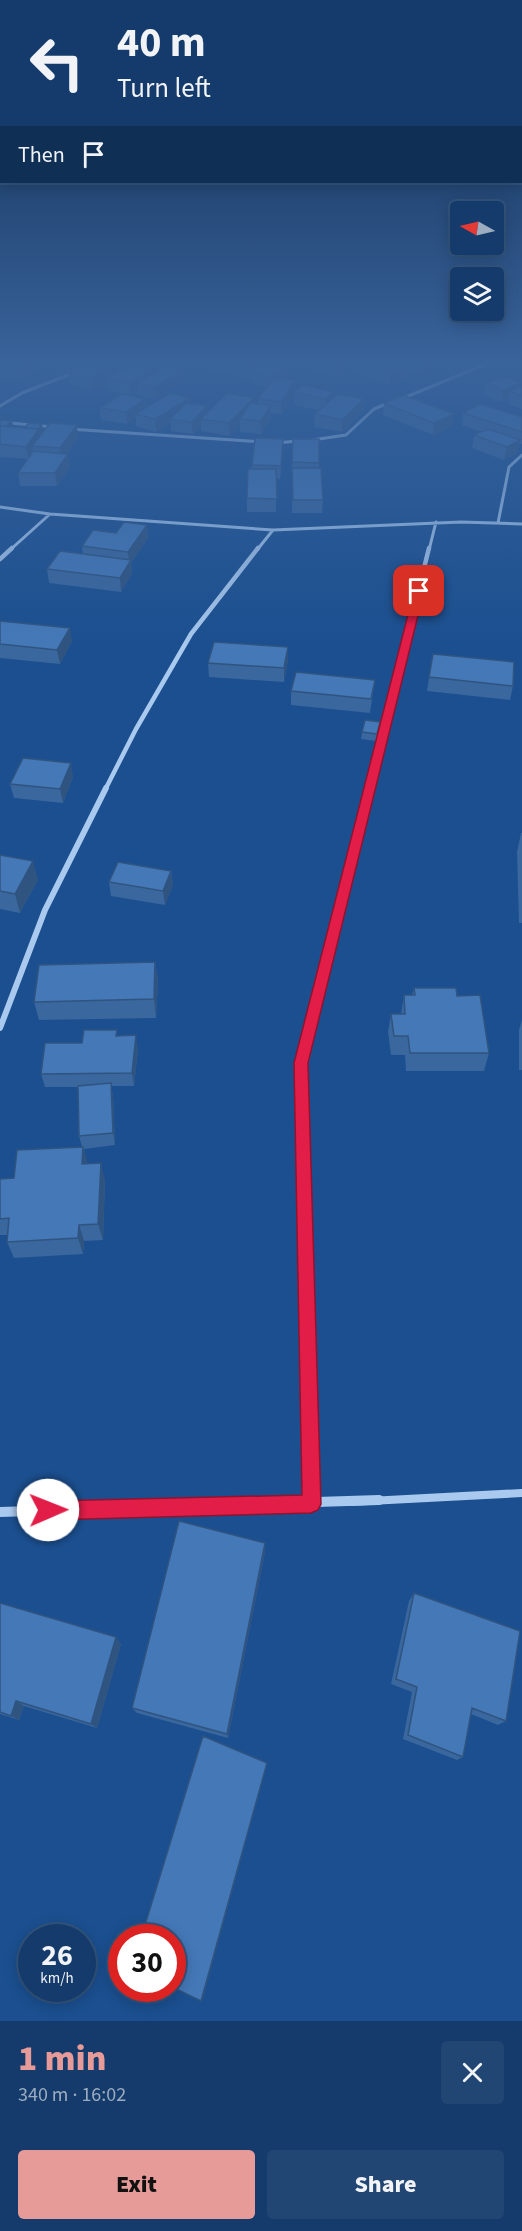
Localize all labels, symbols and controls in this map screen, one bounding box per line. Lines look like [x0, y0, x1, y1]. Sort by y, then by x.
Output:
text: 40 m [117, 13, 206, 73]
icon: left [18, 24, 96, 102]
text: Turn left [117, 69, 211, 108]
icon: arrive [77, 138, 110, 171]
text: Then [18, 139, 65, 171]
north arrow [450, 201, 504, 255]
map controls [450, 201, 504, 321]
button: layers [450, 267, 504, 321]
pin [393, 565, 444, 616]
icon: arrive [402, 574, 435, 607]
position arrow [16, 1478, 80, 1542]
speed limit sign: 30 [108, 1924, 186, 2002]
text: 26 [41, 1934, 73, 1977]
text: km/h [40, 1968, 74, 1989]
text: 1 min [18, 2033, 106, 2084]
button: close [441, 2041, 504, 2104]
text: 340 m · 16:02 [18, 2081, 126, 2109]
button: Exit [18, 2150, 255, 2219]
button: Share [267, 2150, 504, 2219]

